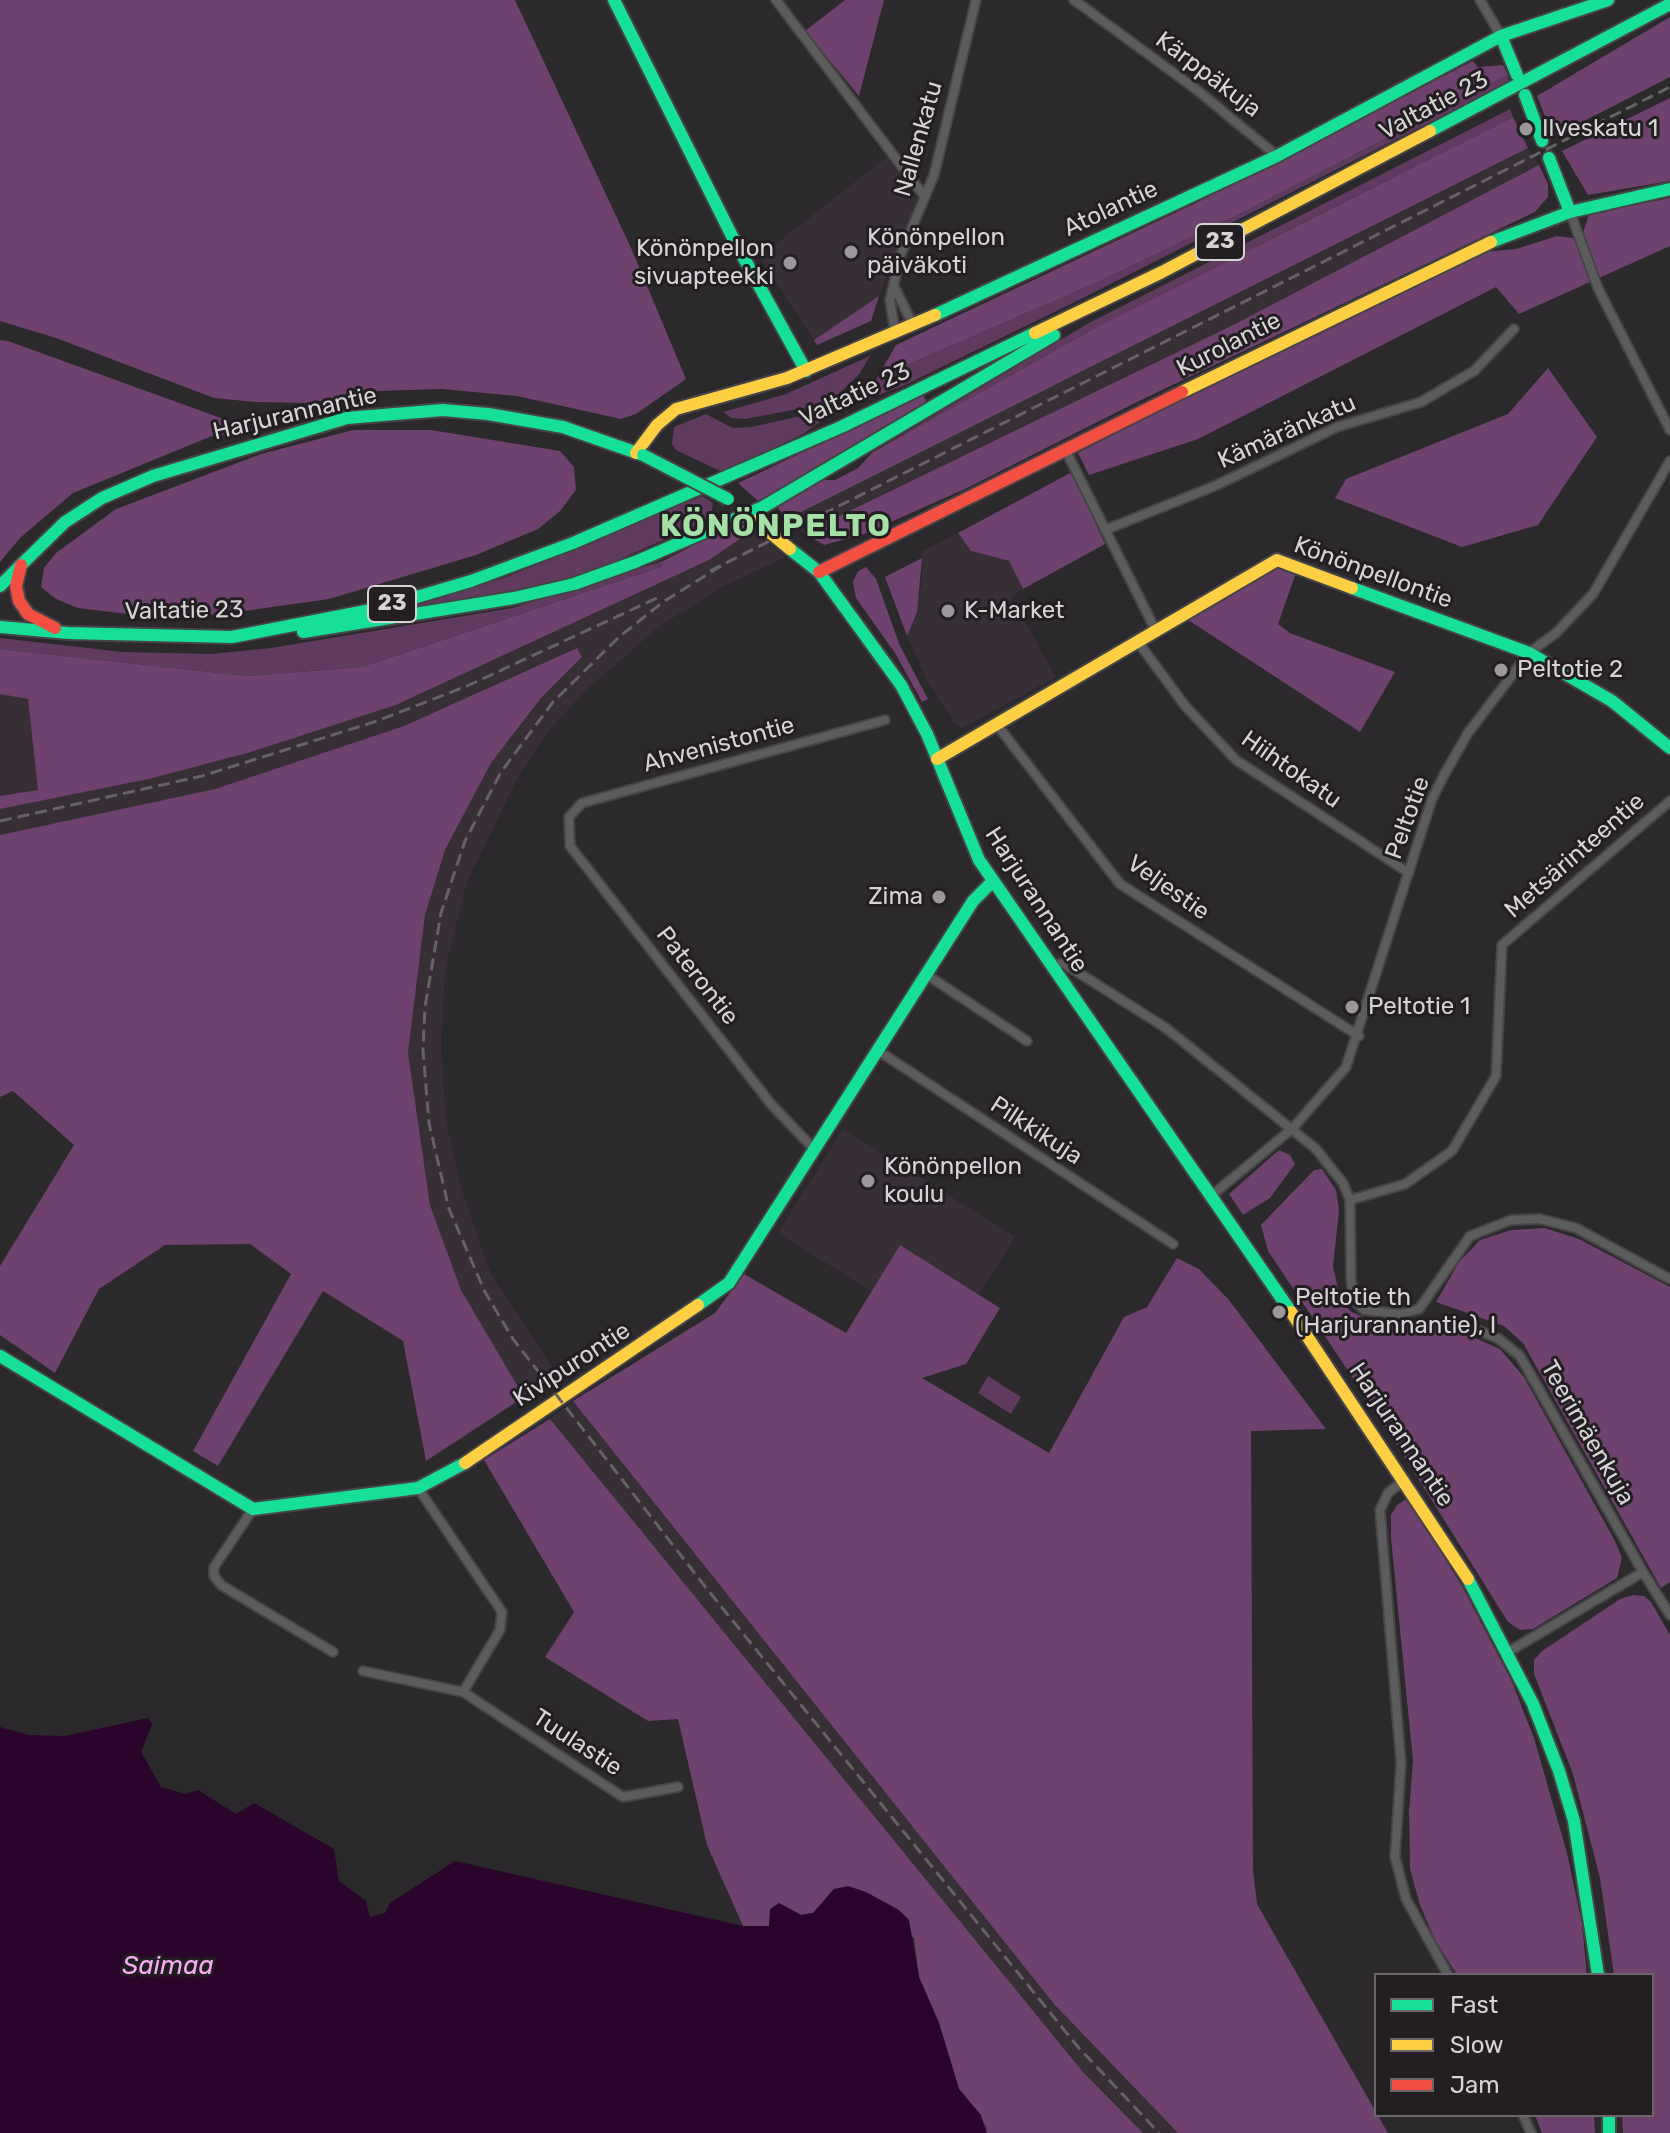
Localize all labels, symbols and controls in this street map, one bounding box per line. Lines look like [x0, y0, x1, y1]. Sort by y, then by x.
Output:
street label: Kärppäkuja [1150, 26, 1266, 124]
street label: Valtatie 23 [1375, 65, 1493, 147]
street label: Nallenkatu [889, 78, 949, 200]
place label: Ilveskatu 1 [1542, 115, 1658, 143]
marker: Ilveskatu 1 [1517, 120, 1535, 138]
street label: Atolantie [1059, 175, 1163, 243]
place label: Könönpellon päiväkoti [867, 224, 1005, 280]
road number: 23 [1196, 224, 1244, 260]
place label: Könönpellon sivuapteekki [634, 235, 774, 291]
marker: Könönpellon päiväkoti [842, 243, 860, 261]
marker: Könönpellon sivuapteekki [781, 254, 799, 272]
street label: Kurolantie [1172, 306, 1286, 384]
street label: Valtatie 23 [795, 357, 915, 433]
street label: Harjurannantie [210, 381, 380, 447]
street label: Kämäränkatu [1214, 389, 1360, 475]
district label: KÖNÖNPELTO [660, 508, 892, 546]
street label: Könönpellontie [1290, 531, 1456, 615]
road number: 23 [368, 586, 416, 622]
street label: Valtatie 23 [124, 596, 244, 626]
place label: K-Market [964, 597, 1064, 625]
marker: K-Market [939, 602, 957, 620]
place label: Peltotie 2 [1517, 656, 1623, 684]
marker: Peltotie 2 [1492, 661, 1510, 679]
street label: Ahvenistontie [640, 711, 798, 779]
street label: Hiihtokatu [1235, 725, 1347, 815]
street label: Peltotie [1380, 773, 1436, 863]
street label: Metsärinteentie [1499, 787, 1651, 925]
street label: Harjurannantie [978, 822, 1094, 978]
street label: Veljestie [1121, 849, 1215, 927]
place label: Zima [868, 883, 923, 911]
marker: Zima [930, 888, 948, 906]
street label: Paterontie [650, 921, 744, 1031]
place label: Peltotie 1 [1368, 993, 1470, 1021]
marker: Peltotie 1 [1343, 998, 1361, 1016]
street label: Pilkkikuja [985, 1091, 1087, 1171]
place label: Könönpellon koulu [884, 1153, 1022, 1209]
marker: Könönpellon koulu [859, 1172, 877, 1190]
place label: Peltotie th (Harjurannantie), I [1295, 1284, 1496, 1340]
marker: Peltotie th (Harjurannantie), I [1270, 1303, 1288, 1321]
street label: Kivipurontie [508, 1316, 636, 1414]
street label: Teerimäenkuja [1534, 1356, 1640, 1510]
street label: Harjurannantie [1342, 1357, 1460, 1513]
street label: Tuulastie [527, 1703, 627, 1783]
water label: Saimaa [122, 1950, 214, 1982]
legend [1374, 1973, 1654, 2117]
text: Fast [1450, 1991, 1498, 2019]
text: Slow [1450, 2031, 1503, 2059]
text: Jam [1450, 2071, 1500, 2099]

